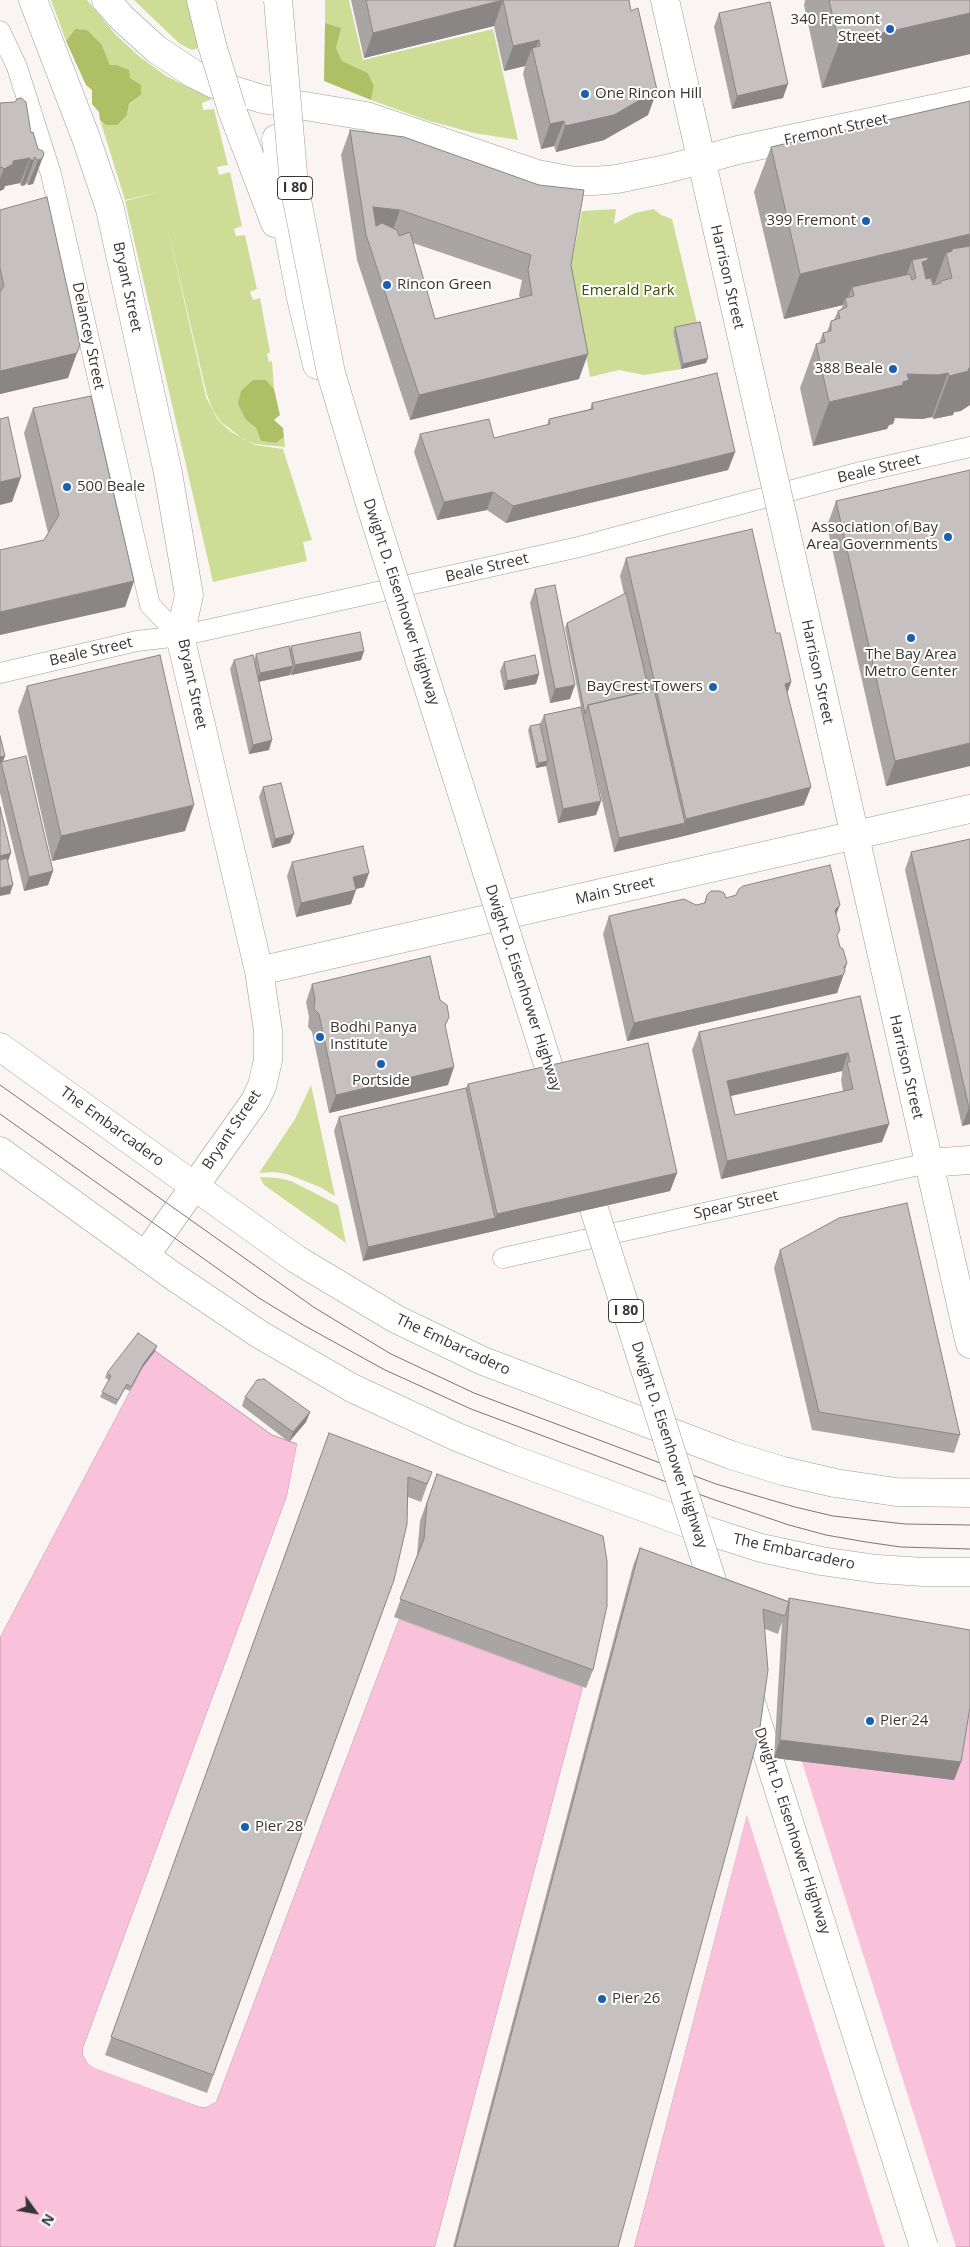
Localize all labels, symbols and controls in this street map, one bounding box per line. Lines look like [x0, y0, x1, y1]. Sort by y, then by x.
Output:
place label: 340 Fremont Street [791, 11, 880, 46]
marker: 340 Fremont Street [884, 23, 896, 35]
place label: One Rincon Hill [595, 85, 702, 103]
marker: One Rincon Hill [579, 88, 591, 100]
street label: Fremont Street [783, 110, 889, 150]
road number: I 80 [278, 177, 312, 200]
place label: 399 Fremont [767, 212, 856, 230]
marker: 399 Fremont [860, 215, 872, 227]
street label: Harrison Street [706, 223, 748, 331]
street label: Bryant Street [109, 240, 145, 334]
place label: Rincon Green [397, 276, 492, 294]
marker: Rincon Green [381, 279, 393, 291]
street label: Delancey Street [68, 281, 108, 391]
park label: Emerald Park [581, 282, 675, 300]
place label: 388 Beale [815, 360, 883, 378]
marker: 388 Beale [887, 363, 899, 375]
street label: Beale Street [836, 451, 922, 487]
place label: 500 Beale [77, 478, 145, 496]
marker: 500 Beale [61, 481, 73, 493]
street label: Dwight D. Eisenhower Highway [359, 496, 443, 708]
place label: Association of Bay Area Governments [807, 519, 938, 554]
marker: Association of Bay Area Governments [942, 531, 954, 543]
street label: Beale Street [444, 550, 530, 586]
street label: Harrison Street [797, 618, 837, 726]
marker: The Bay Area Metro Center [905, 632, 917, 644]
street label: Beale Street [48, 634, 134, 670]
street label: Bryant Street [174, 637, 210, 731]
place label: The Bay Area Metro Center [864, 646, 958, 681]
place label: BayCrest Towers [586, 678, 703, 696]
marker: BayCrest Towers [707, 681, 719, 693]
street label: Main Street [574, 873, 656, 909]
street label: Dwight D. Eisenhower Highway [481, 882, 565, 1094]
street label: Harrison Street [885, 1013, 927, 1121]
place label: Bodhi Panya Institute [330, 1019, 417, 1054]
marker: Bodhi Panya Institute [314, 1031, 326, 1043]
marker: Portside [375, 1058, 387, 1070]
place label: Portside [352, 1072, 410, 1090]
street label: The Embarcadero [57, 1083, 167, 1171]
street label: Bryant Street [199, 1087, 265, 1173]
street label: Spear Street [692, 1187, 780, 1223]
road number: I 80 [608, 1300, 644, 1322]
street label: The Embarcadero [393, 1311, 513, 1379]
street label: Dwight D. Eisenhower Highway [627, 1339, 711, 1551]
street label: The Embarcadero [732, 1530, 856, 1574]
place label: Pier 24 [880, 1712, 928, 1730]
marker: Pier 24 [864, 1715, 876, 1727]
street label: Dwight D. Eisenhower Highway [750, 1725, 834, 1937]
place label: Pier 28 [255, 1818, 303, 1836]
marker: Pier 28 [239, 1821, 251, 1833]
place label: Pier 26 [612, 1990, 660, 2008]
marker: Pier 26 [596, 1993, 608, 2005]
north arrow [10, 2187, 60, 2237]
text: N [37, 2210, 59, 2230]

